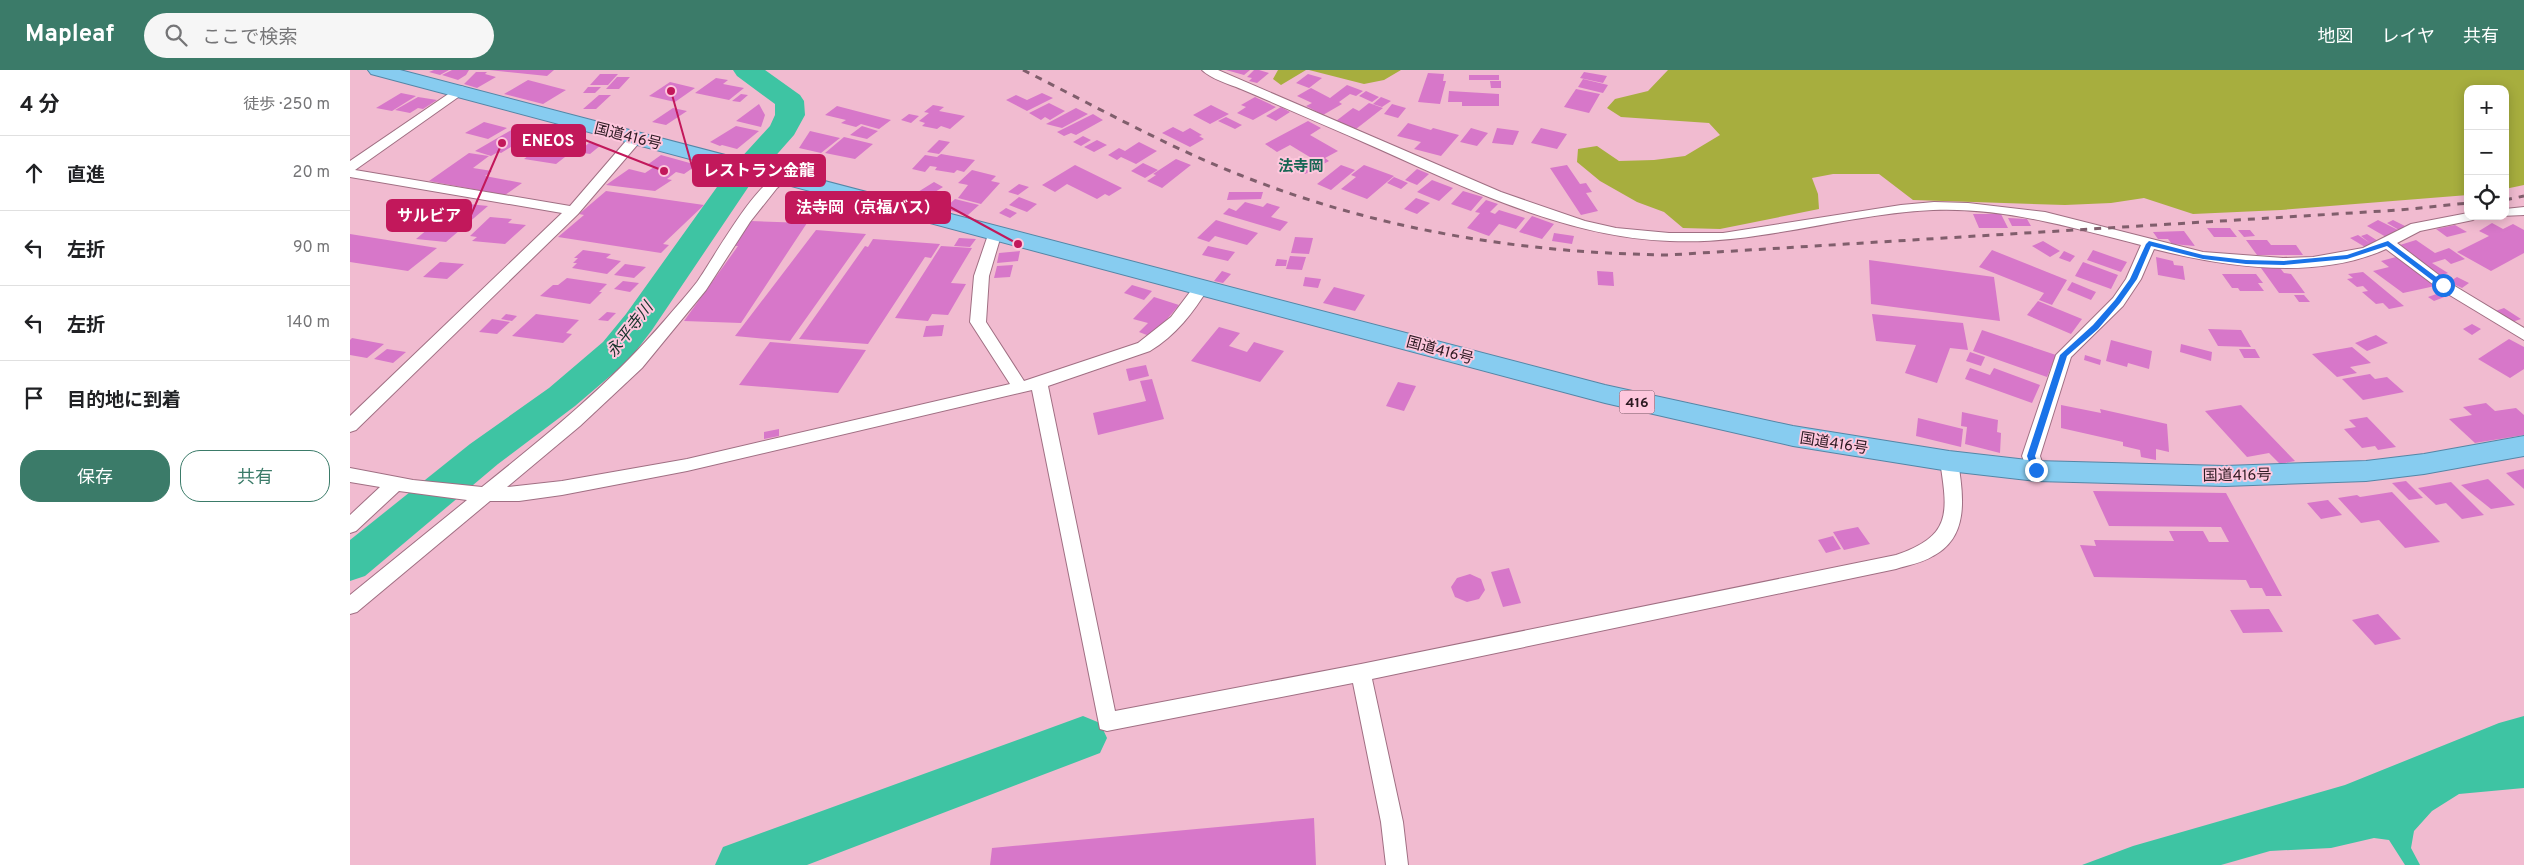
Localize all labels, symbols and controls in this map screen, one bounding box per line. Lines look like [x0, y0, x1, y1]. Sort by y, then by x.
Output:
search box [144, 13, 494, 58]
text: Mapleaf [25, 20, 114, 50]
icon: search [162, 21, 190, 49]
text: ここで検索 [202, 26, 297, 50]
text: 地図 [2318, 26, 2354, 49]
text: レイヤ [2382, 26, 2435, 49]
text: 共有 [2463, 26, 2499, 49]
map controls [2464, 85, 2509, 220]
button: + [2464, 85, 2509, 130]
text: 4 分 [20, 92, 60, 119]
text: 徒歩 · 250 m [243, 95, 330, 115]
street label: 国道416号 [592, 120, 663, 155]
callout: ENEOS [512, 125, 585, 156]
button: − [2464, 130, 2509, 175]
text: ENEOS [522, 132, 574, 152]
callout: レストラン金龍 [693, 155, 825, 186]
district label: 法寺岡 [1278, 158, 1324, 177]
icon: ahead [20, 159, 48, 187]
text: レストラン金龍 [703, 162, 815, 182]
text: 20 m [293, 163, 330, 183]
text: 直進 [67, 164, 105, 188]
button: locate [2464, 175, 2509, 220]
callout: 法寺岡（京福バス） [786, 192, 950, 223]
text: 法寺岡（京福バス） [796, 199, 940, 219]
callout: サルビア [387, 200, 471, 231]
text: サルビア [397, 207, 461, 227]
icon: left [20, 234, 48, 262]
text: 90 m [293, 238, 330, 258]
text: 左折 [67, 239, 105, 263]
route start [2432, 274, 2455, 297]
water label: 永平寺川 [603, 297, 659, 362]
icon: left [20, 309, 48, 337]
text: 140 m [287, 313, 330, 333]
text: 左折 [67, 314, 105, 338]
street label: 国道416号 [1404, 333, 1475, 370]
icon: arrive [20, 384, 48, 412]
text: 目的地に到着 [67, 389, 181, 413]
road number: 416 [1620, 391, 1654, 414]
street label: 国道416号 [1798, 430, 1869, 459]
button: 保存 [20, 450, 170, 502]
button: 共有 [180, 450, 330, 502]
route end [2025, 459, 2048, 482]
street label: 国道416号 [2202, 466, 2272, 487]

